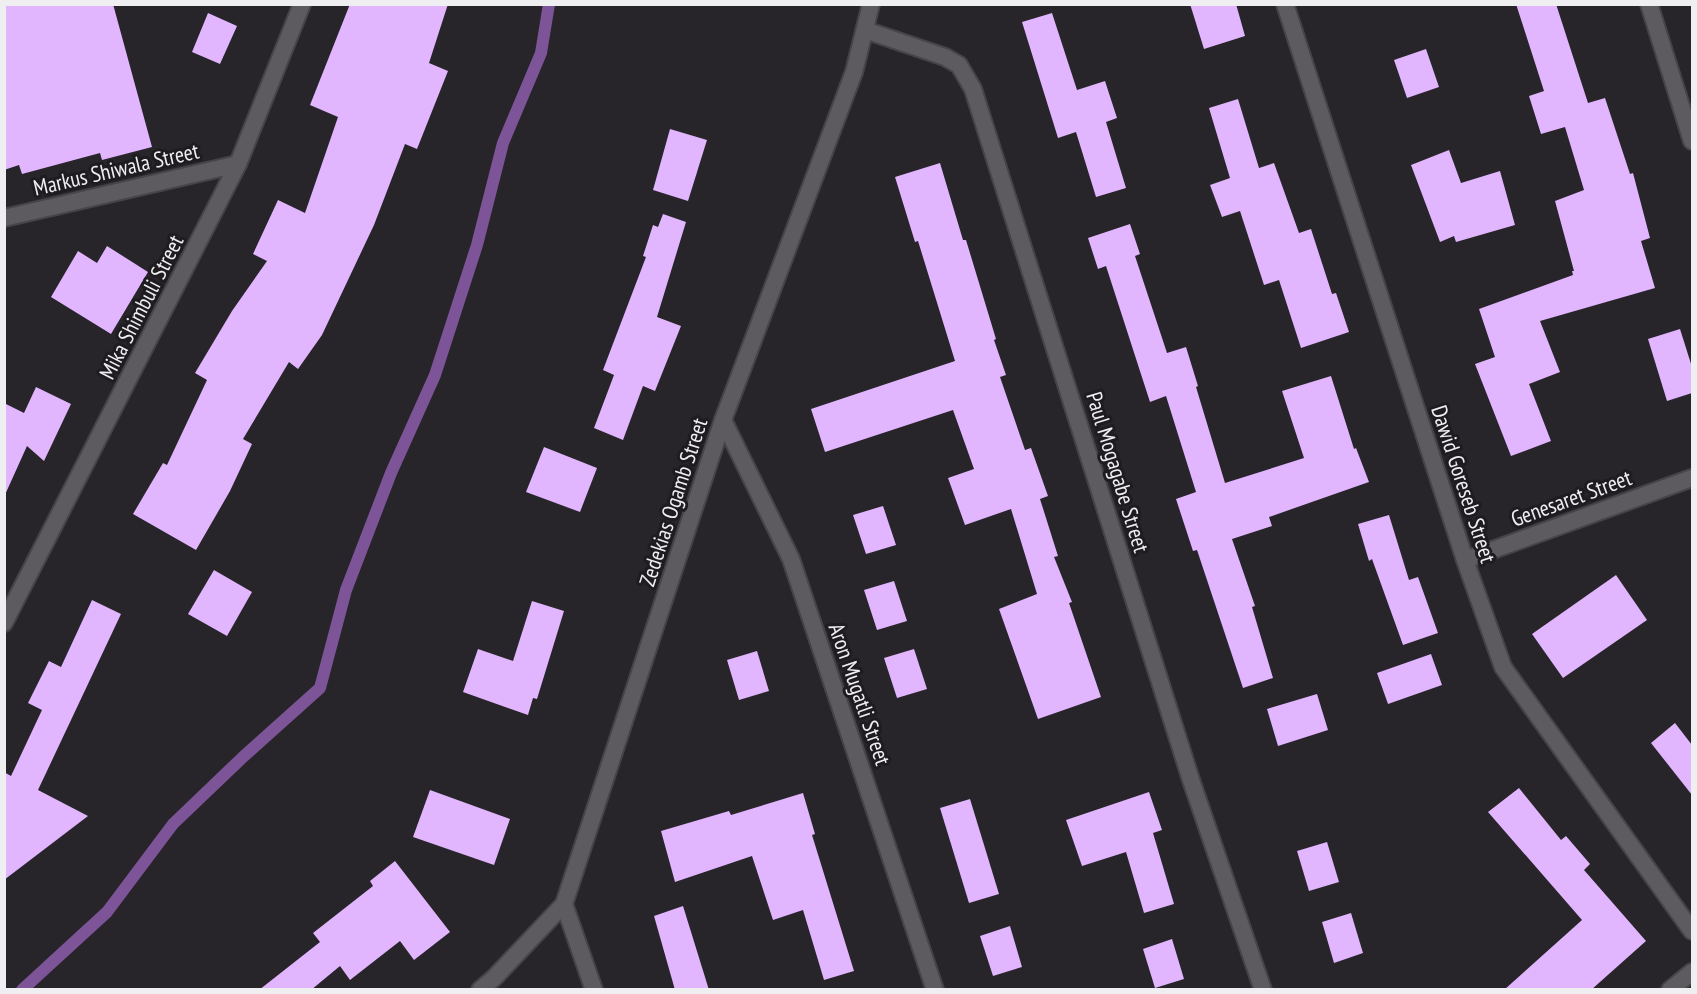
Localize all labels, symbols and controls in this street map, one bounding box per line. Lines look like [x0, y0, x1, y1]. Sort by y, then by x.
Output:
street label: Markus Shiwala Street [31, 136, 201, 202]
street label: Mika Shimbuli Street [93, 230, 189, 384]
street label: Paul Mogagabe Street [1080, 388, 1156, 556]
street label: Dawid Goreseb Street [1425, 402, 1503, 566]
street label: Zedekias Ogamb Street [633, 414, 713, 590]
street label: Genesaret Street [1507, 463, 1635, 533]
street label: Aron Mugatli Street [823, 619, 897, 769]

